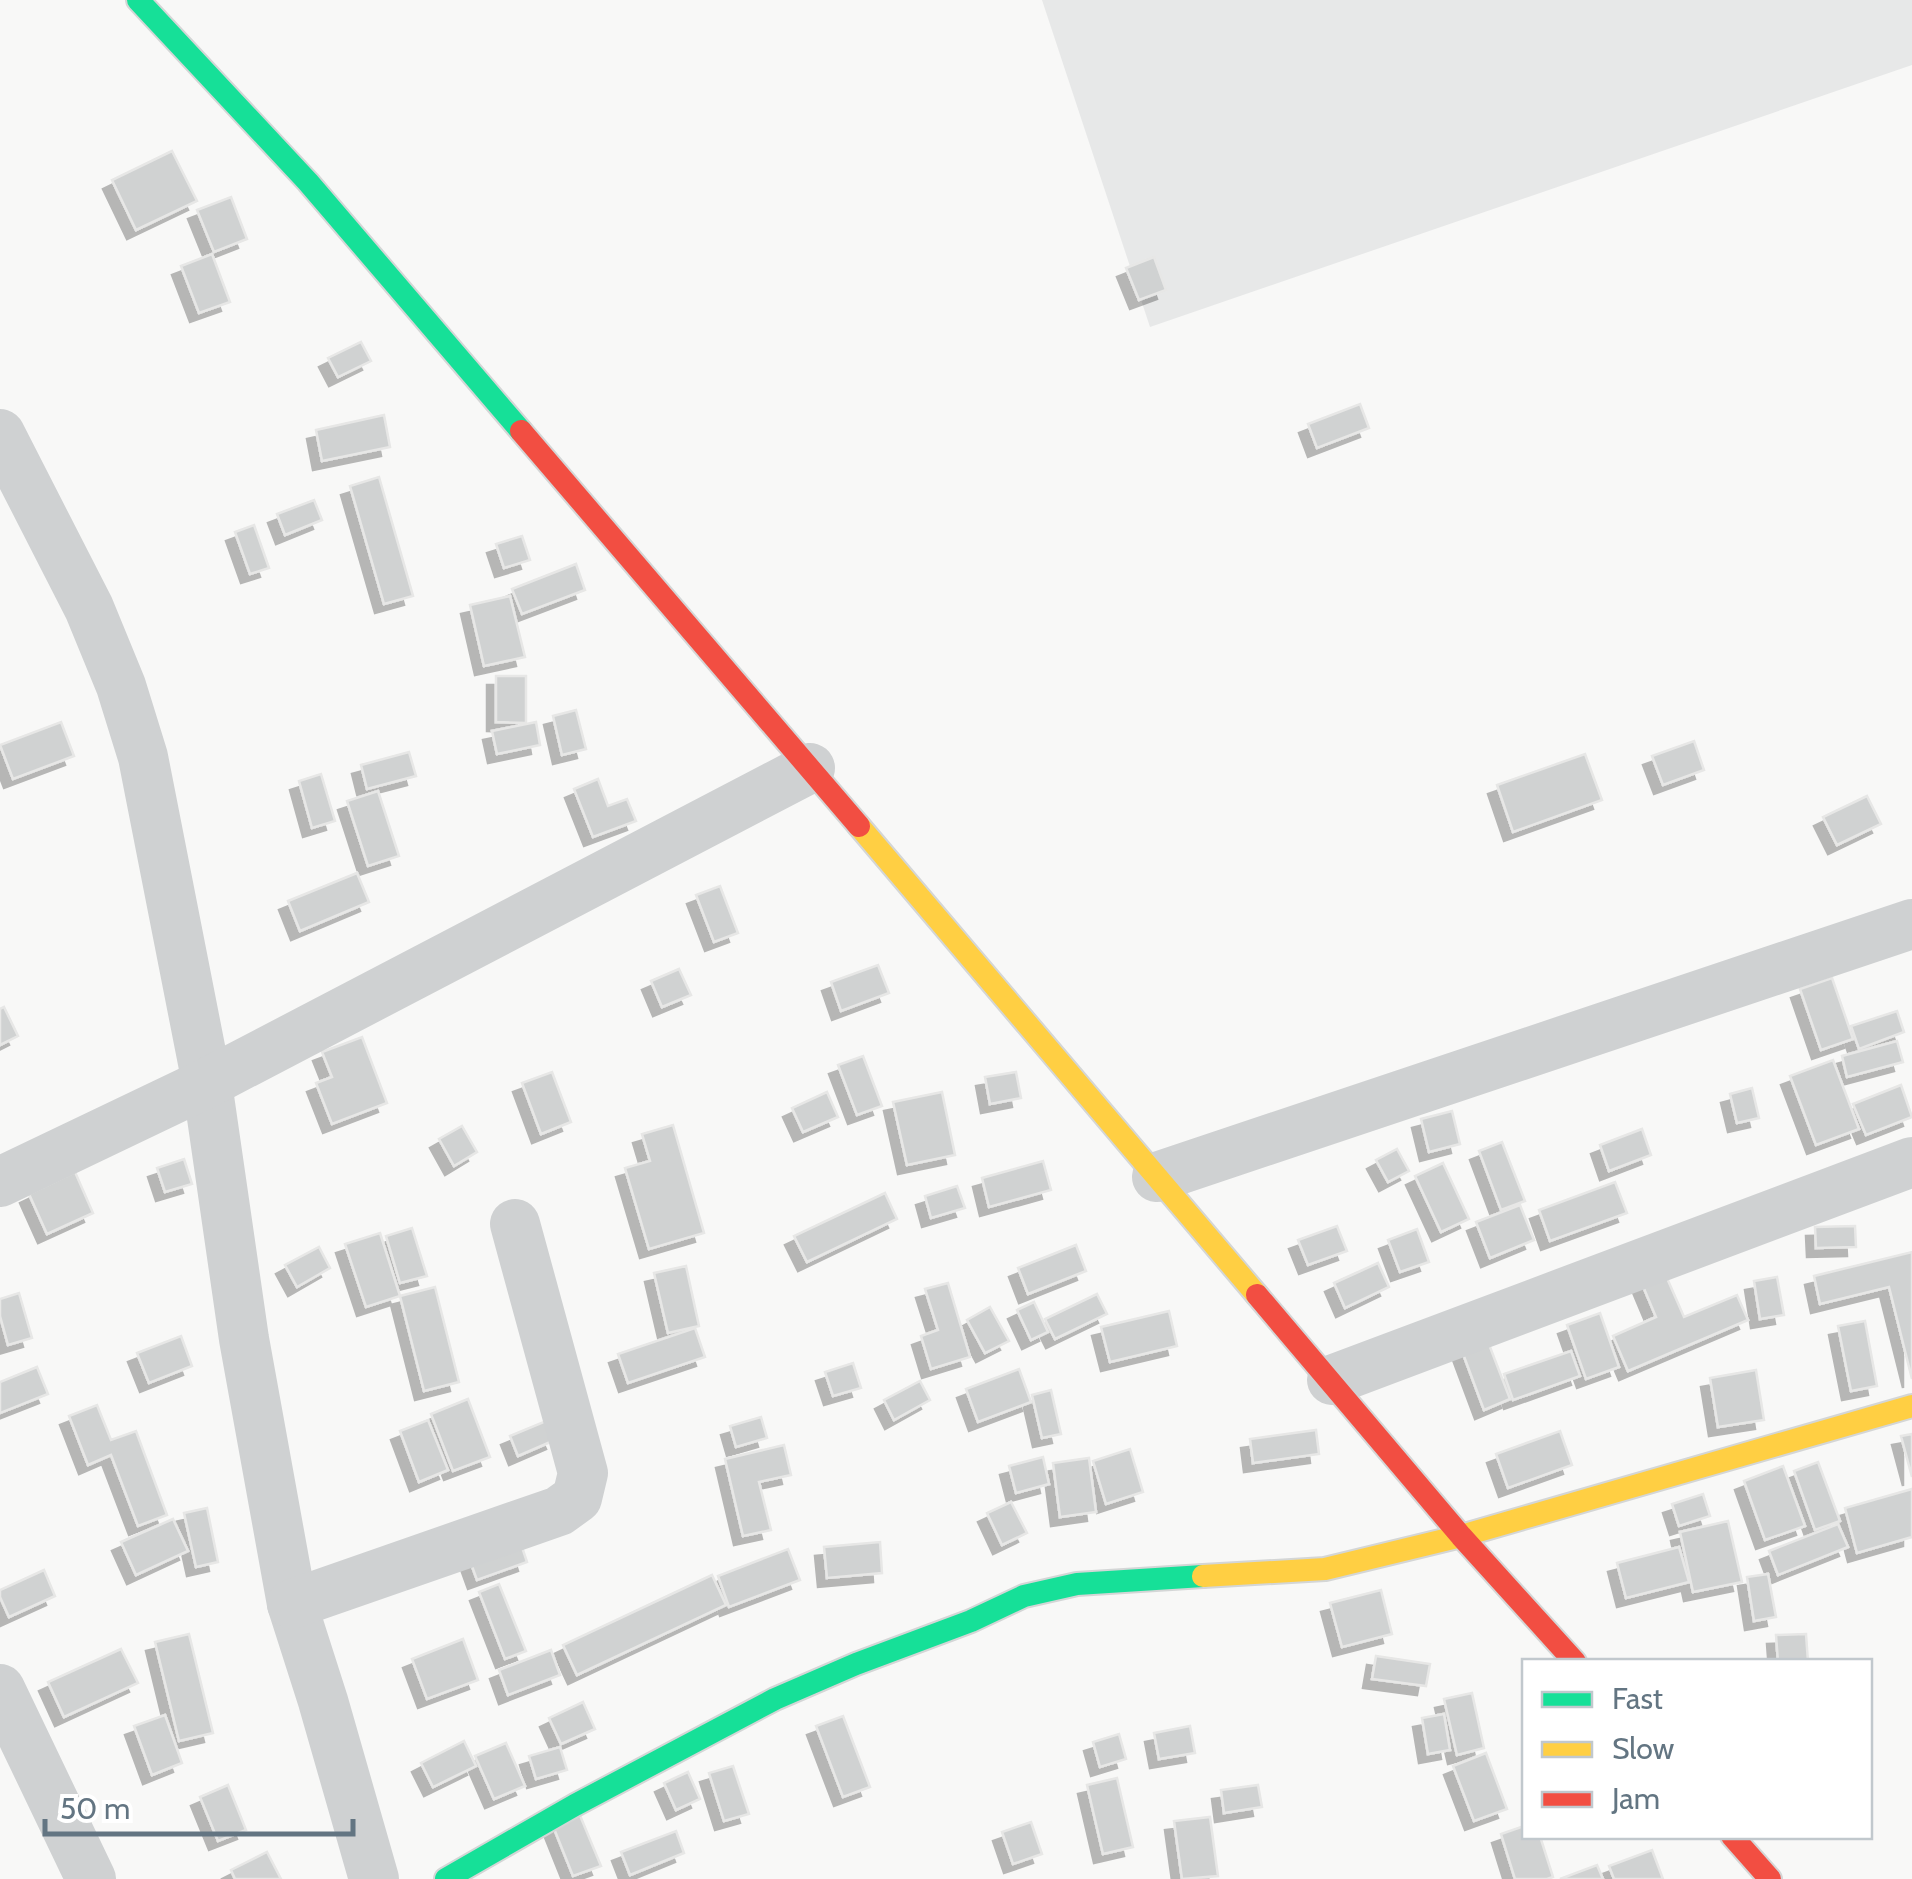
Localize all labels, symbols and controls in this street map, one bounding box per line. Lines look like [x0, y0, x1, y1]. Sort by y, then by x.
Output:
legend [1522, 1659, 1872, 1839]
text: Fast [1612, 1680, 1663, 1717]
text: Slow [1612, 1730, 1675, 1767]
scale bar [45, 1774, 352, 1836]
text: Jam [1611, 1780, 1660, 1817]
text: 50 m [60, 1790, 130, 1827]

